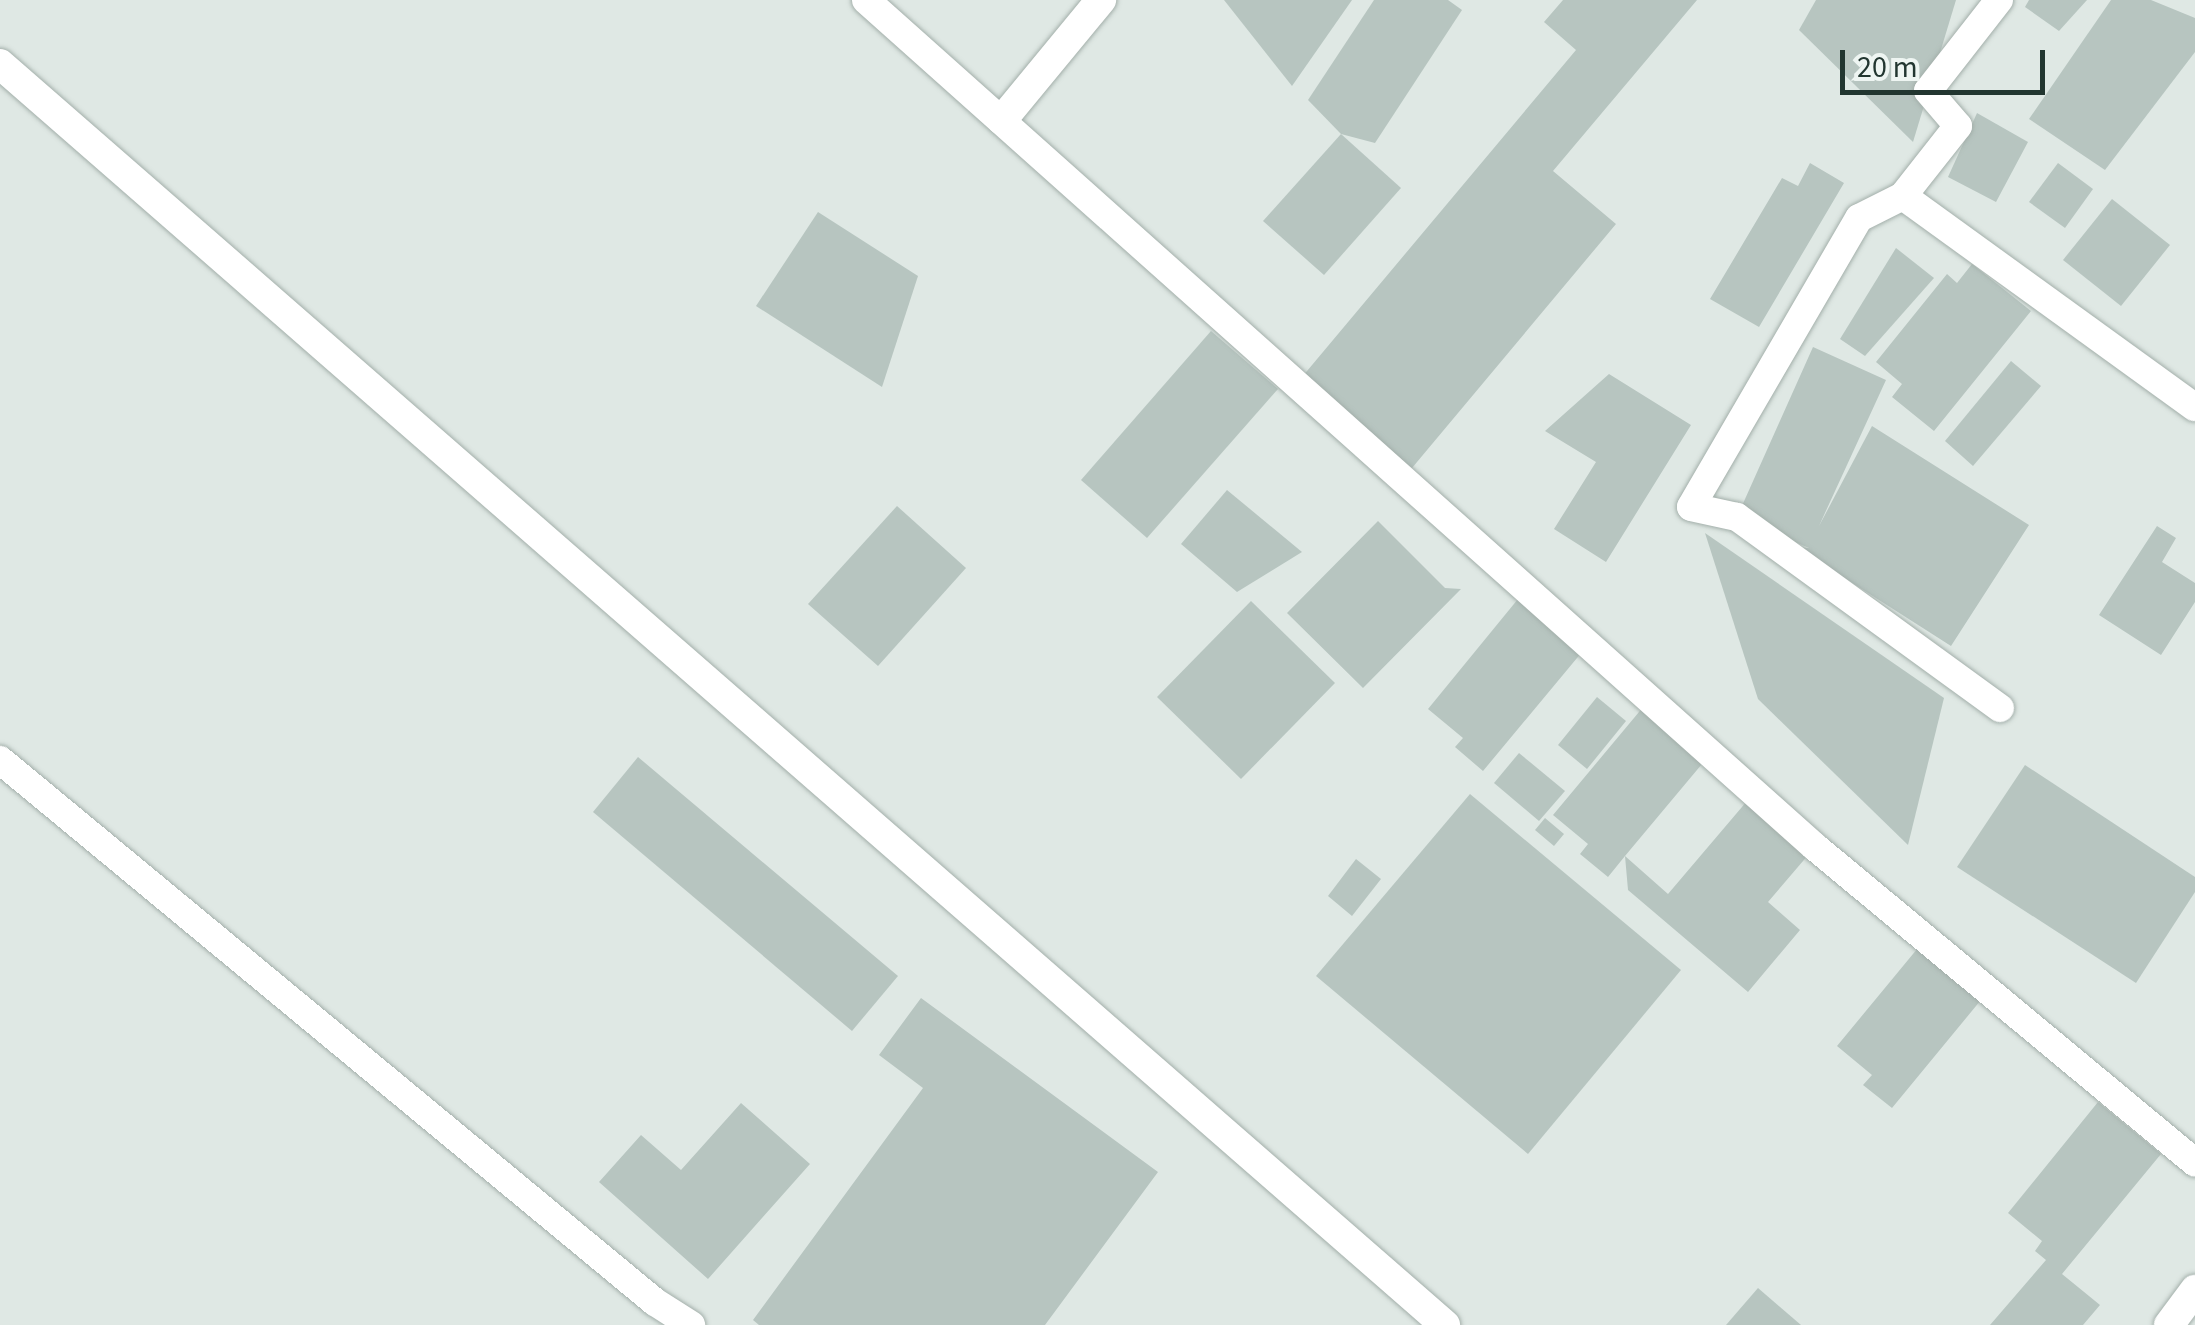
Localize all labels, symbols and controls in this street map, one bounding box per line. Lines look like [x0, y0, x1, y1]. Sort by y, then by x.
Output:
scale bar [1845, 30, 2050, 92]
text: 20 m [1857, 46, 1918, 89]

